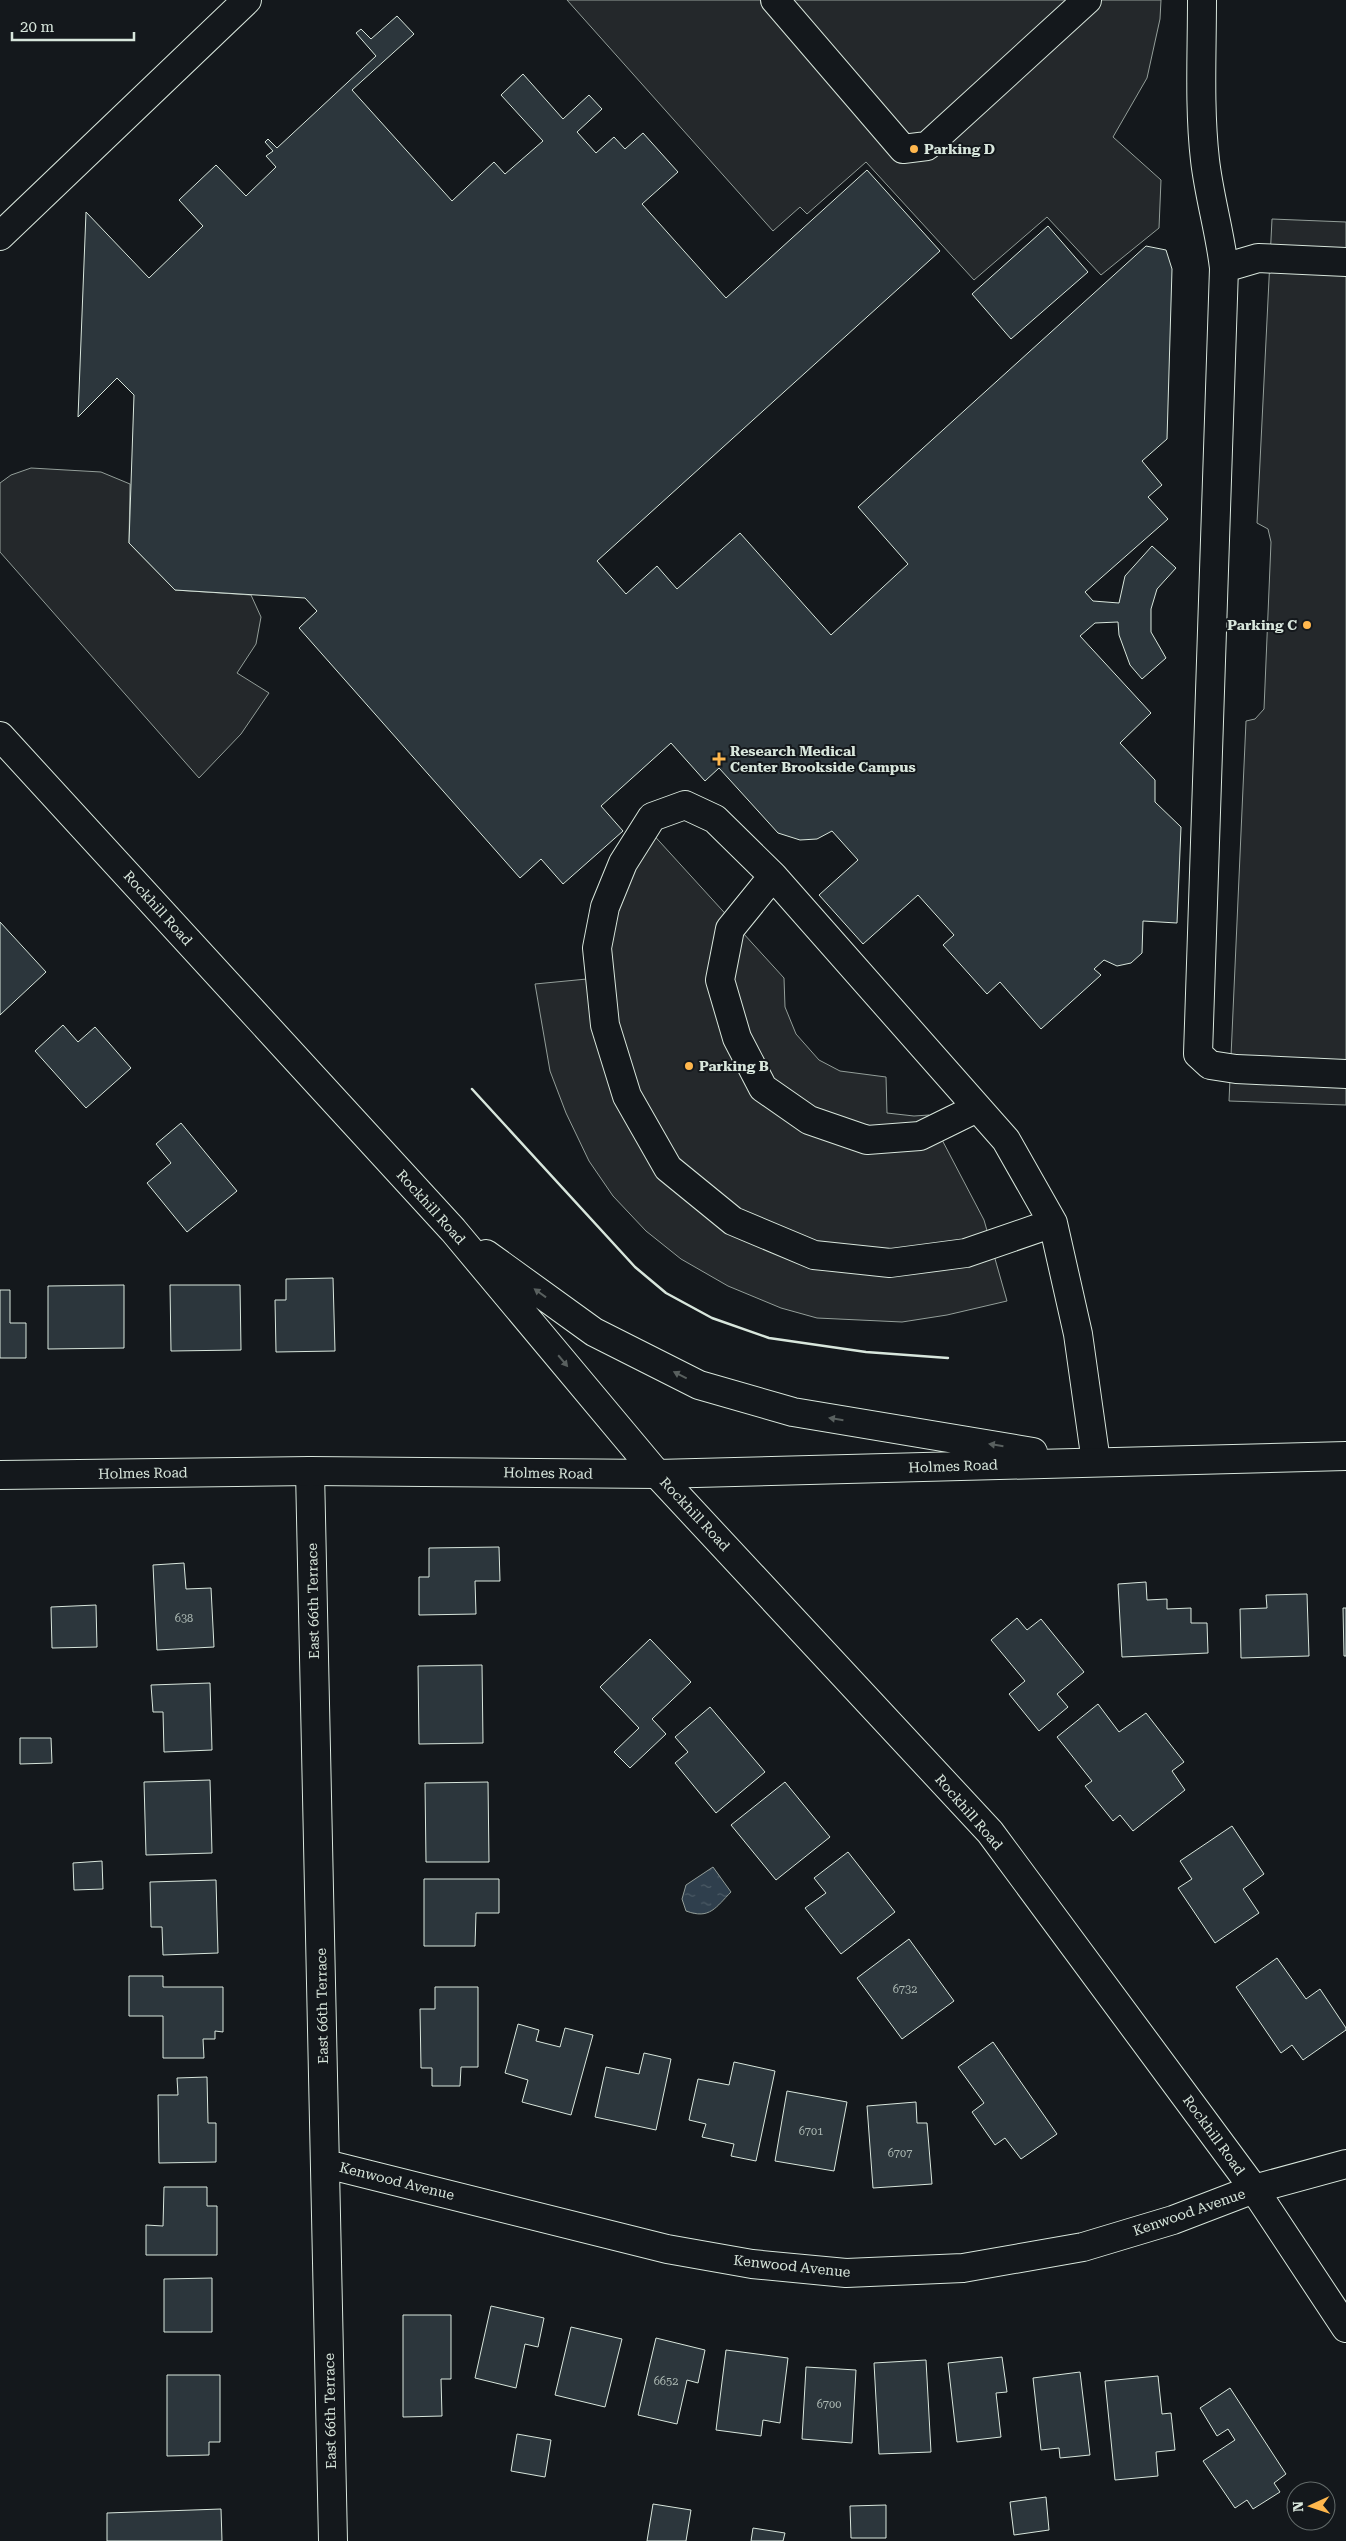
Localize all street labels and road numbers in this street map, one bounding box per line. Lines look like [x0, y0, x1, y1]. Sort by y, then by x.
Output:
street label: Rockhill Road [120, 868, 196, 949]
street label: Rockhill Road [393, 1167, 469, 1248]
street label: Holmes Road [908, 1456, 998, 1476]
street label: Holmes Road [98, 1464, 188, 1482]
street label: Holmes Road [503, 1464, 593, 1482]
street label: Rockhill Road [657, 1474, 733, 1554]
street label: East 66th Terrace [304, 1543, 322, 1659]
street label: Rockhill Road [932, 1771, 1006, 1853]
street label: East 66th Terrace [313, 1948, 331, 2064]
street label: Rockhill Road [1180, 2092, 1248, 2178]
street label: Kenwood Avenue [338, 2159, 456, 2203]
street label: Kenwood Avenue [1131, 2185, 1248, 2239]
street label: Kenwood Avenue [733, 2252, 852, 2280]
street label: East 66th Terrace [321, 2353, 339, 2469]

